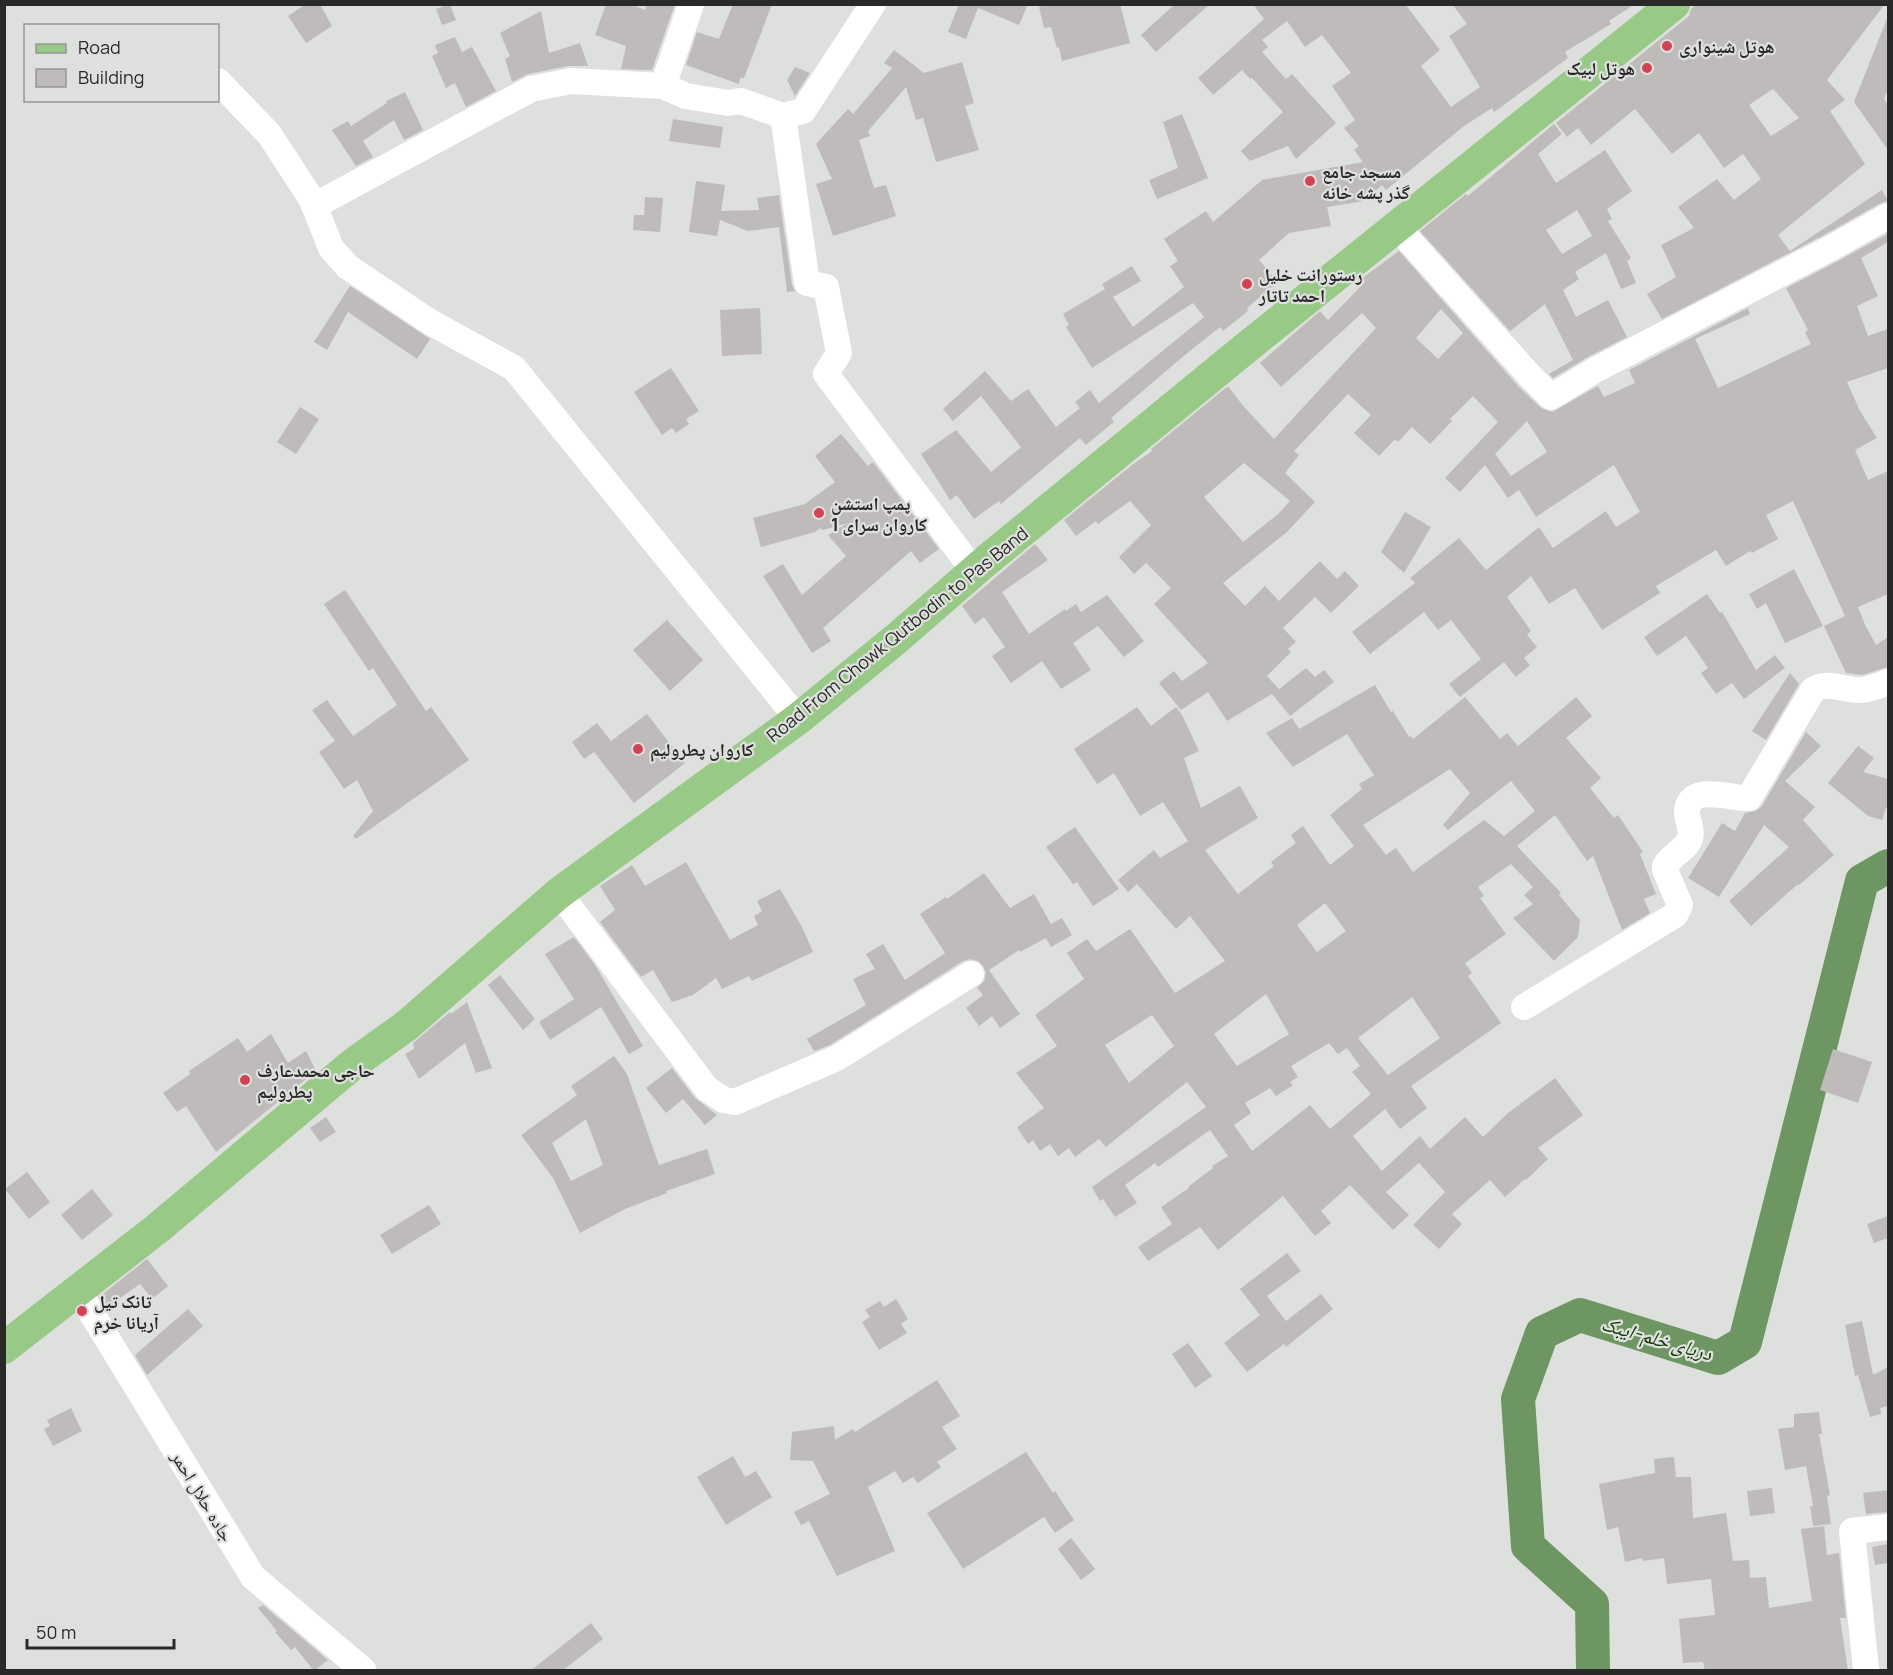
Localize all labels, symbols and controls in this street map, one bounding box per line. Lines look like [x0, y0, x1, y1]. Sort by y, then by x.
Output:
legend [24, 24, 219, 102]
place label: هوتل شینواری [1679, 34, 1774, 58]
text: Road [78, 35, 121, 59]
marker: هوتل شینواری [1660, 39, 1674, 53]
place label: هوتل لبیک [1567, 56, 1635, 80]
marker: هوتل لبیک [1640, 61, 1654, 75]
text: Building [78, 65, 144, 89]
place label: مسجد جامع گذر پشه خانه [1322, 159, 1410, 204]
marker: مسجد جامع گذر پشه خانه [1303, 174, 1317, 188]
place label: رستورانت خلیل احمد تاتار [1258, 262, 1363, 307]
marker: رستورانت خلیل احمد تاتار [1240, 277, 1254, 291]
place label: پمپ استشن کاروان سرای 1 [831, 491, 927, 536]
marker: پمپ استشن کاروان سرای 1 [812, 506, 826, 520]
street label: Road From Chowk Qutbodin to Pas Band [761, 521, 1033, 747]
place label: کاروان پطرولیم [650, 737, 754, 762]
marker: کاروان پطرولیم [631, 742, 645, 756]
place label: حاجی محمدعارف پطرولیم [257, 1058, 375, 1104]
marker: حاجی محمدعارف پطرولیم [238, 1073, 252, 1087]
place label: تانک تیل آریانا خرم [94, 1289, 159, 1335]
marker: تانک تیل آریانا خرم [75, 1304, 89, 1318]
water label: دریای خلم-ایبک [1598, 1309, 1716, 1368]
street label: جاده حلال احمر [166, 1445, 239, 1546]
scale bar [27, 1612, 174, 1650]
text: 50 m [36, 1620, 76, 1644]

